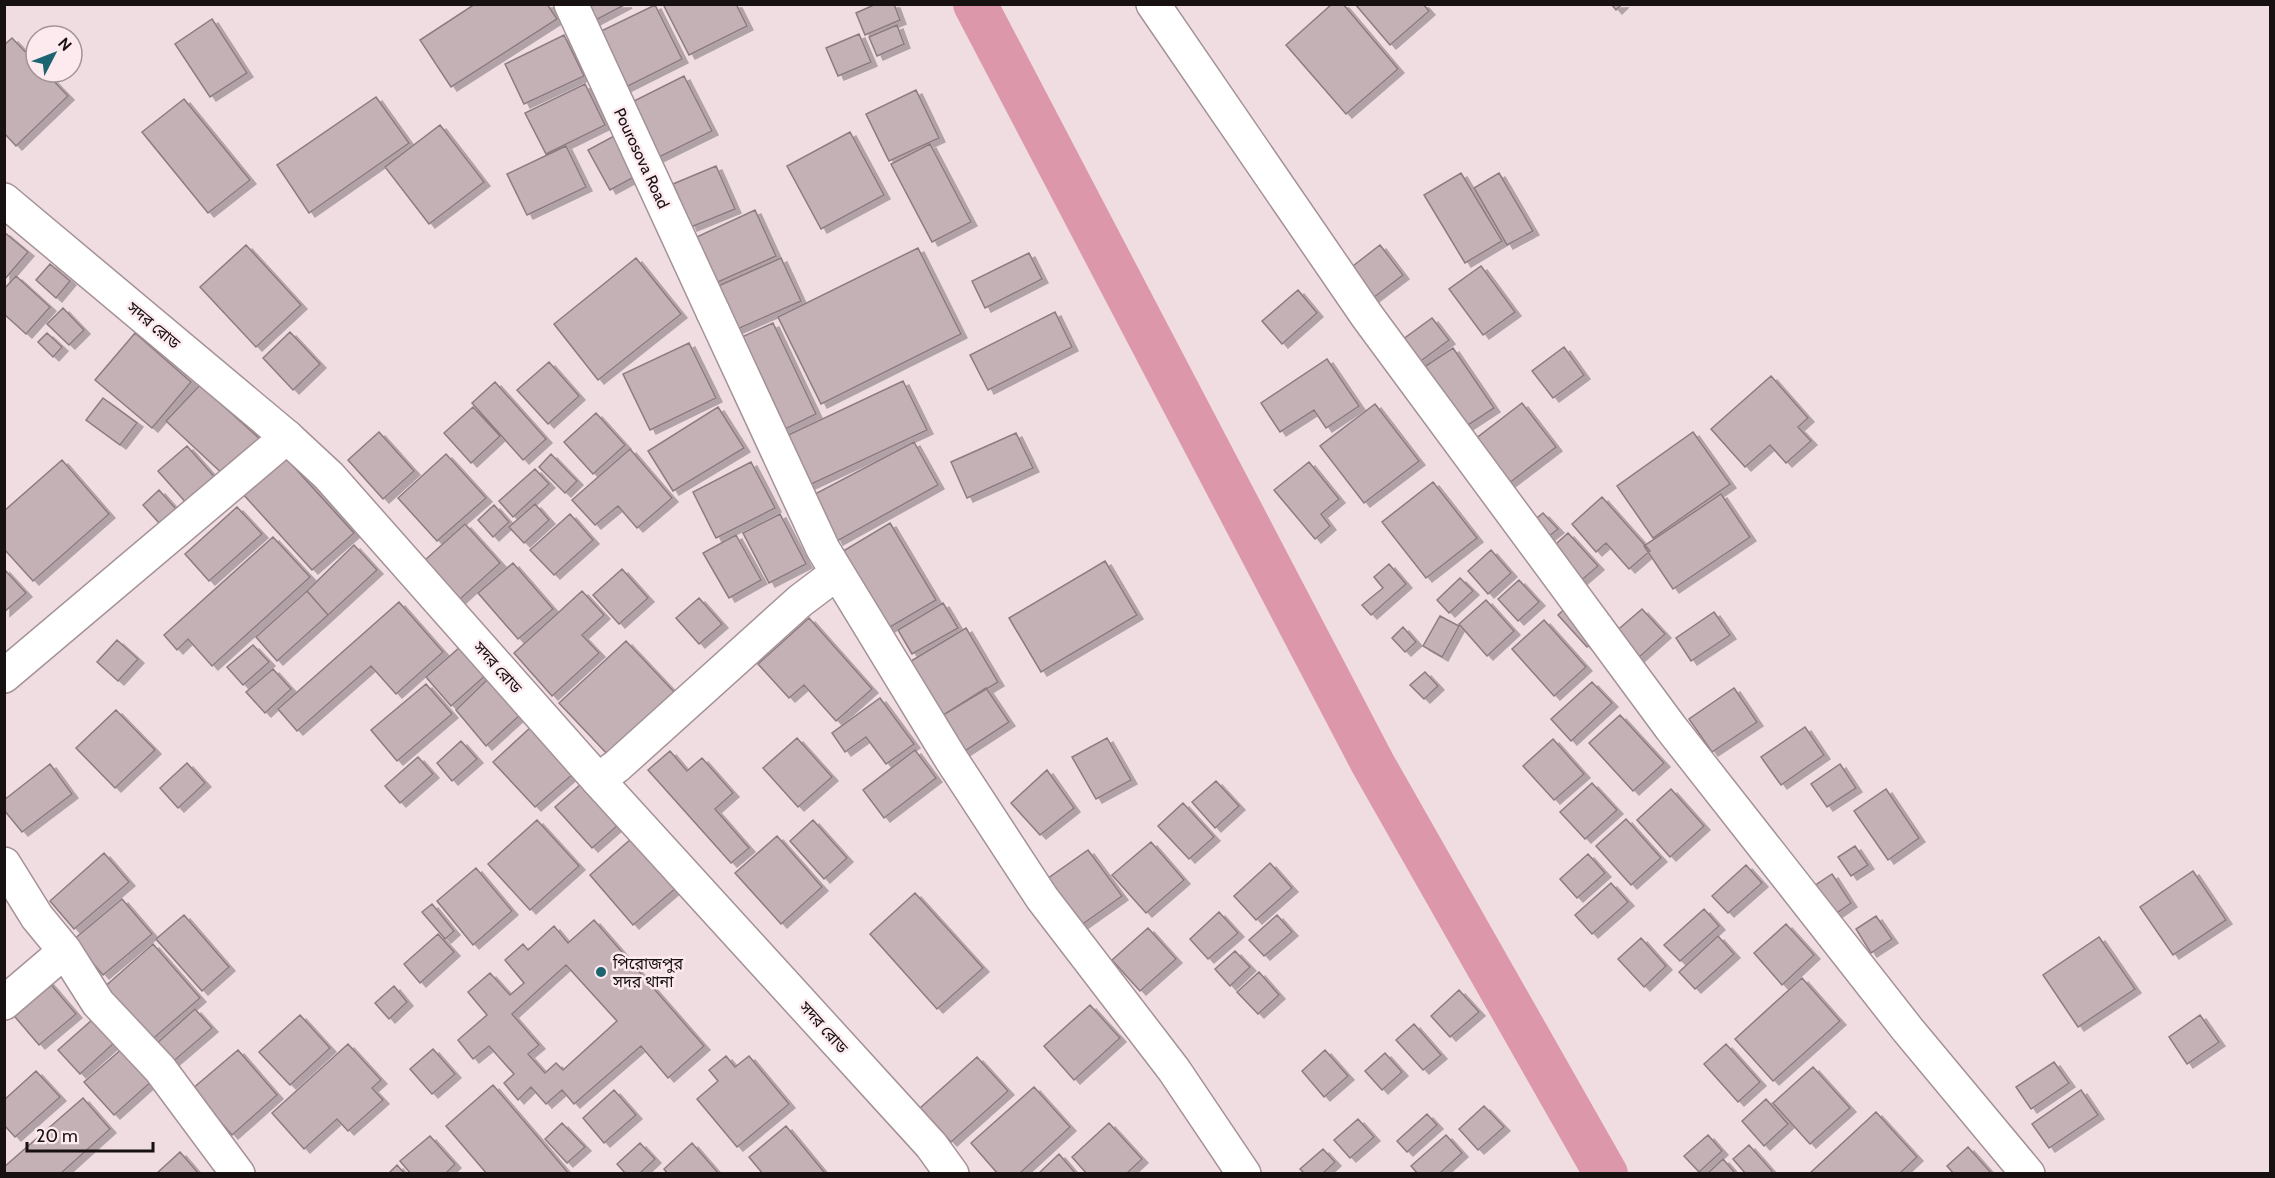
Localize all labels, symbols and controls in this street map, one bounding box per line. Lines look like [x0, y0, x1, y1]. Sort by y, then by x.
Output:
north arrow [24, 24, 84, 84]
text: N [54, 34, 76, 55]
street label: Pourosova Road [610, 105, 673, 212]
street label: সদর রোড [123, 297, 184, 353]
street label: সদর রোড [469, 637, 526, 698]
place label: পিরোজপুর সদর থানা [612, 954, 684, 991]
marker: পিরোজপুর সদর থানা [594, 965, 608, 979]
street label: সদর রোড [795, 997, 852, 1058]
scale bar [27, 1115, 153, 1153]
text: 20 m [36, 1125, 78, 1147]

